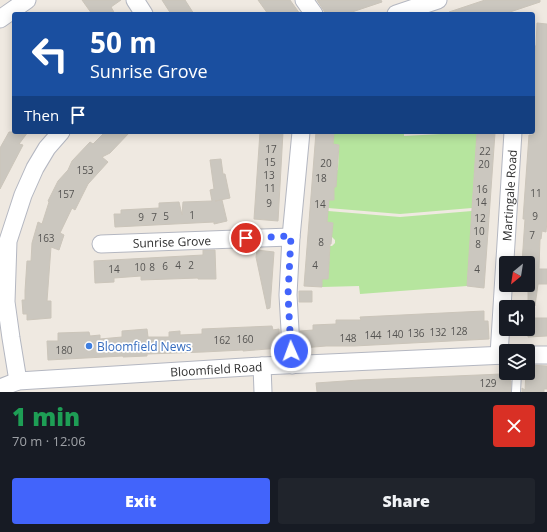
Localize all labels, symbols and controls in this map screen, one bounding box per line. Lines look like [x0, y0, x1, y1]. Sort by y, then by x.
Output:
text: 50 m [90, 23, 157, 61]
icon: left [24, 28, 76, 80]
text: Sunrise Grove [90, 59, 208, 83]
icon: arrive [67, 104, 89, 126]
text: Then [24, 105, 59, 125]
house number: 17 [265, 142, 277, 156]
house number: 22 [479, 144, 491, 158]
street label: Martingale Road [498, 149, 520, 242]
house number: 15 [264, 155, 276, 169]
house number: 20 [320, 156, 332, 170]
house number: 20 [478, 157, 490, 171]
house number: 153 [76, 163, 94, 177]
house number: 13 [263, 168, 275, 182]
house number: 18 [315, 171, 327, 185]
house number: 11 [264, 181, 276, 195]
house number: 16 [476, 182, 488, 196]
house number: 11 [530, 186, 542, 200]
house number: 157 [57, 187, 75, 201]
house number: 14 [475, 195, 487, 209]
house number: 9 [266, 196, 272, 210]
house number: 14 [314, 197, 326, 211]
house number: 1 [189, 208, 195, 222]
house number: 5 [163, 209, 169, 223]
house number: 9 [532, 209, 538, 223]
house number: 9 [138, 210, 144, 224]
house number: 7 [151, 210, 157, 224]
house number: 12 [474, 211, 486, 225]
pin [229, 221, 263, 255]
house number: 10 [473, 224, 485, 238]
icon: arrive [235, 227, 257, 249]
house number: 7 [529, 228, 535, 242]
house number: 163 [37, 231, 55, 245]
street label: Sunrise Grove [132, 231, 212, 251]
house number: 8 [318, 235, 324, 249]
house number: 8 [475, 237, 481, 251]
north arrow [499, 256, 535, 292]
map controls [499, 256, 535, 380]
house number: 4 [175, 258, 181, 272]
house number: 2 [188, 258, 194, 272]
house number: 4 [312, 258, 318, 272]
house number: 6 [162, 259, 168, 273]
house number: 10 [134, 260, 146, 274]
house number: 8 [149, 260, 155, 274]
house number: 14 [108, 262, 120, 276]
house number: 4 [474, 262, 480, 276]
button: sound [499, 300, 535, 336]
house number: 128 [450, 324, 468, 338]
house number: 132 [429, 325, 447, 339]
house number: 136 [407, 326, 425, 340]
house number: 140 [386, 327, 404, 341]
house number: 144 [364, 328, 382, 342]
position arrow [270, 330, 312, 372]
house number: 148 [339, 331, 357, 345]
house number: 160 [236, 332, 254, 346]
house number: 162 [213, 333, 231, 347]
place label: Bloomfield News [97, 338, 192, 355]
marker: Bloomfield News [84, 341, 94, 351]
house number: 180 [55, 343, 73, 357]
button: layers [499, 344, 535, 380]
street label: Bloomfield Road [170, 357, 263, 380]
house number: 129 [479, 376, 497, 390]
text: 1 min [12, 400, 80, 433]
button: close [493, 405, 535, 447]
text: 70 m · 12:06 [12, 432, 86, 450]
button: Exit [12, 478, 270, 524]
button: Share [278, 478, 535, 524]

